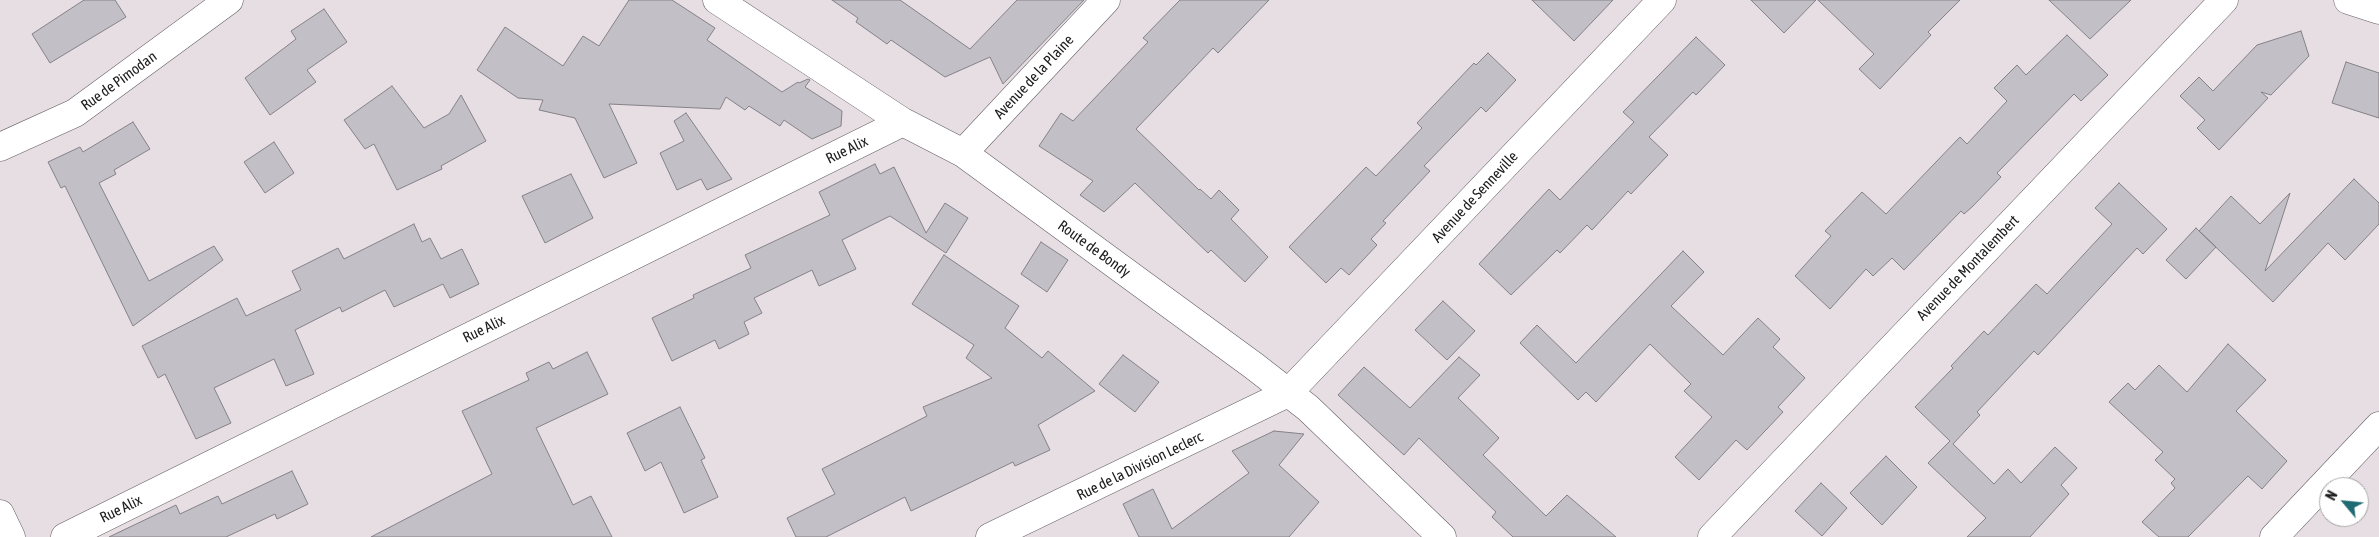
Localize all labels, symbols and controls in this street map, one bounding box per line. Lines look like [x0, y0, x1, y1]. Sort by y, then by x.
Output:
street label: Avenue de la Plaine [990, 31, 1078, 123]
street label: Rue de Pimodan [78, 47, 160, 115]
street label: Rue Alix [823, 132, 871, 168]
street label: Avenue de Senneville [1428, 148, 1522, 246]
street label: Avenue de Montalembert [1913, 212, 2023, 324]
street label: Route de Bondy [1054, 217, 1134, 281]
street label: Rue Alix [460, 311, 508, 347]
street label: Rue de la Division Leclerc [1074, 428, 1206, 504]
north arrow [2319, 477, 2369, 527]
text: N [2323, 488, 2341, 503]
street label: Rue Alix [97, 491, 145, 527]

